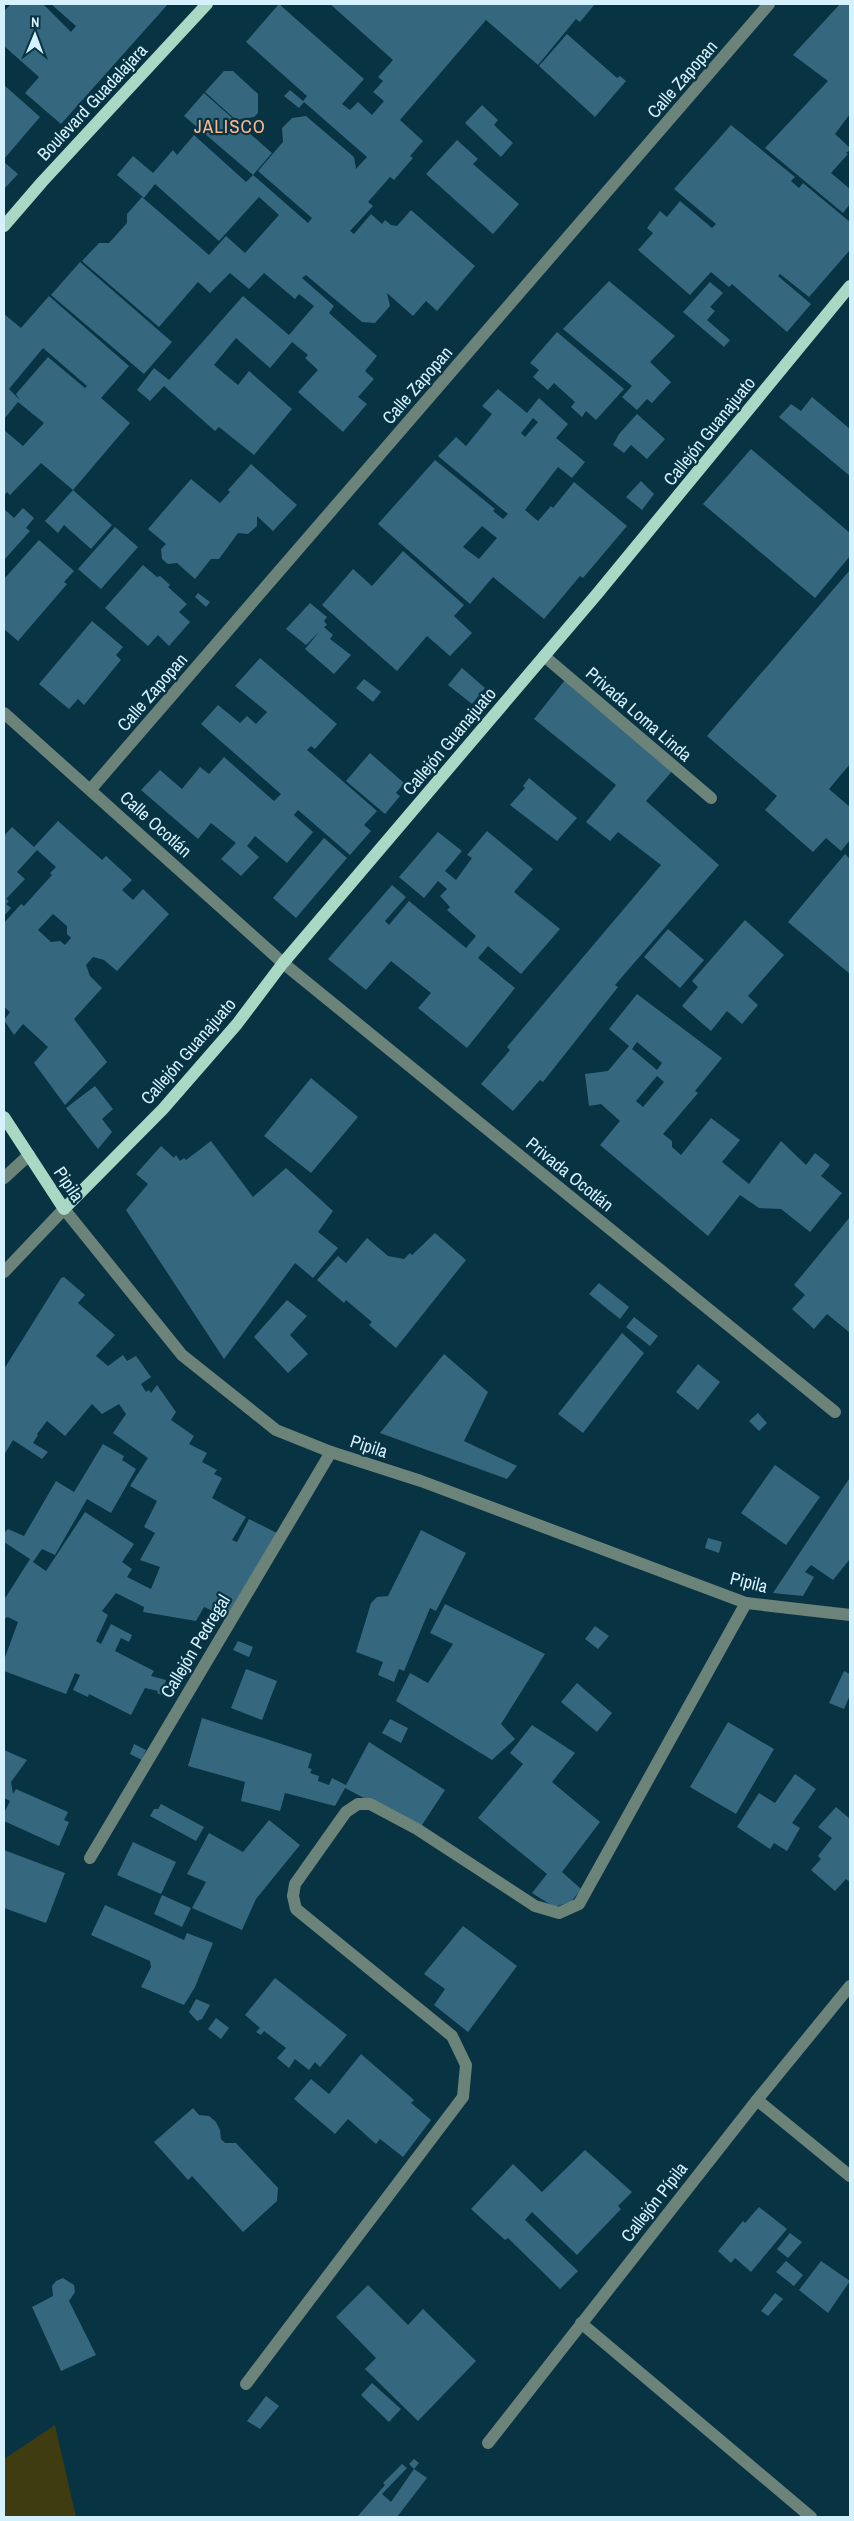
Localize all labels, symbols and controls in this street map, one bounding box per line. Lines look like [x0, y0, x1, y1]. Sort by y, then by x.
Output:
north arrow [10, 10, 60, 60]
text: N [31, 13, 40, 31]
street label: Calle Zapopan [641, 35, 723, 123]
street label: Boulevard Guadalajara [31, 38, 153, 166]
district label: JALISCO [194, 113, 266, 139]
street label: Calle Zapopan [376, 341, 458, 429]
street label: Callejón Guanajuato [657, 371, 761, 491]
street label: Calle Zapopan [111, 648, 193, 736]
street label: Privada Loma Linda [581, 661, 697, 767]
street label: Callejón Guanajuato [396, 682, 502, 800]
street label: Calle Ocotlán [115, 785, 197, 863]
street label: Callejón Guanajuato [135, 992, 241, 1110]
street label: Privada Ocotlán [521, 1131, 619, 1217]
street label: Pipila [48, 1161, 90, 1207]
street label: Pipila [347, 1428, 391, 1464]
street label: Pipila [728, 1565, 770, 1599]
street label: Callejón Pedregal [154, 1590, 236, 1702]
street label: Callejón Pípila [615, 2157, 693, 2247]

